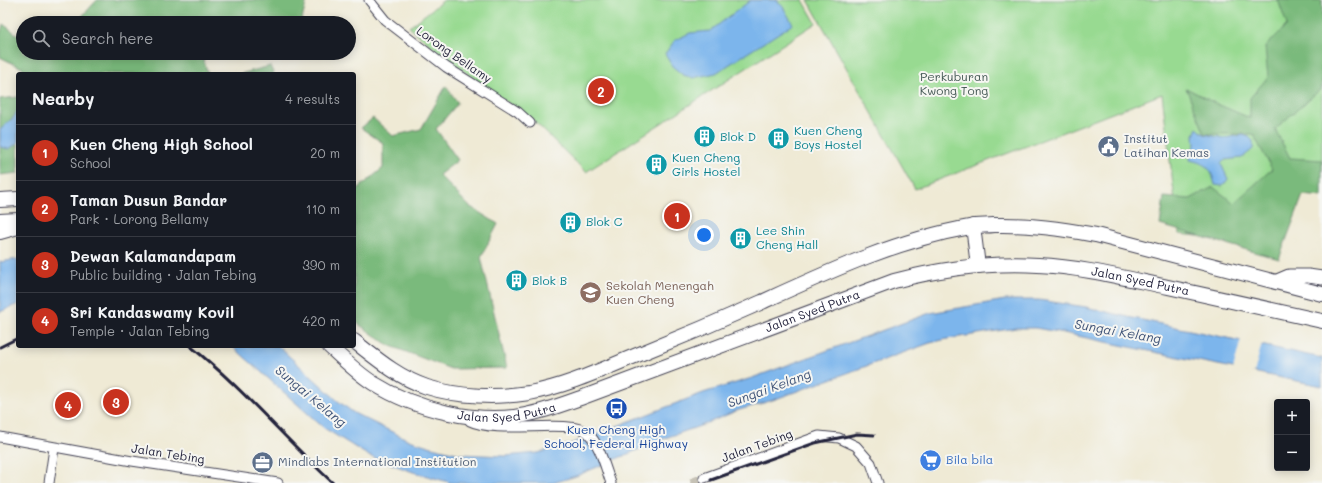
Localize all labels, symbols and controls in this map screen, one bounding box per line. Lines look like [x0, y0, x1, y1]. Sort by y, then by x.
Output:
search box [16, 16, 356, 60]
street label: Lorong Bellamy [414, 22, 495, 86]
icon: search [30, 27, 52, 49]
text: Search here [62, 28, 153, 48]
park label: Perkuburan Kwong Tong [920, 68, 988, 98]
pin: 2 [588, 76, 614, 106]
text: Nearby [32, 87, 94, 109]
text: 4 results [285, 90, 340, 107]
place label: Kuen Cheng Boys Hostel [794, 122, 862, 152]
building icon: Blok D [692, 124, 718, 150]
building icon: Kuen Cheng Boys Hostel [766, 125, 792, 151]
place label: Blok D [720, 128, 756, 144]
place label: Institut Latihan Kemas [1124, 130, 1209, 160]
public building icon: Institut Latihan Kemas [1096, 133, 1122, 159]
text: Kuen Cheng High School [70, 134, 253, 154]
text: 1 [42, 144, 48, 161]
text: 20 m [310, 144, 340, 161]
place label: Kuen Cheng Girls Hostel [672, 149, 741, 179]
building icon: Kuen Cheng Girls Hostel [644, 152, 670, 178]
text: School [70, 154, 111, 171]
text: Taman Dusun Bandar [70, 190, 227, 210]
text: 2 [41, 200, 49, 217]
text: 110 m [306, 200, 340, 217]
pin: 1 [664, 201, 690, 231]
building icon: Blok C [558, 209, 584, 235]
text: Park · Lorong Bellamy [70, 210, 209, 227]
place label: Blok C [586, 213, 623, 229]
place label: Lee Shin Cheng Hall [756, 222, 818, 252]
your location [694, 225, 714, 245]
building icon: Lee Shin Cheng Hall [728, 225, 754, 251]
text: Dewan Kalamandapam [70, 246, 236, 266]
text: 3 [41, 256, 49, 273]
text: 390 m [302, 256, 340, 273]
street label: Jalan Syed Putra [1090, 262, 1191, 298]
text: Public building · Jalan Tebing [70, 266, 256, 283]
building icon: Blok B [504, 268, 530, 294]
place label: Blok B [532, 272, 567, 288]
place label: Sekolah Menengah Kuen Cheng [606, 277, 714, 307]
school or university icon: Sekolah Menengah Kuen Cheng [577, 280, 603, 306]
street label: Jalan Syed Putra [763, 286, 862, 335]
text: Sri Kandaswamy Kovil [70, 302, 234, 322]
text: 4 [41, 312, 49, 329]
text: 420 m [303, 312, 340, 329]
water label: Sungai Kelang [1074, 315, 1163, 347]
text: Temple · Jalan Tebing [70, 322, 209, 339]
water label: Sungai Kelang [272, 361, 351, 431]
water label: Sungai Kelang [725, 364, 813, 410]
pin: 3 [103, 387, 129, 417]
pin: 4 [55, 390, 81, 420]
bus stop icon: Kuen Cheng High School, Federal Highway [603, 396, 629, 422]
street label: Jalan Syed Putra [456, 398, 558, 425]
map controls [1274, 399, 1310, 471]
button: + [1274, 399, 1310, 435]
place label: Kuen Cheng High School, Federal Highway [544, 421, 688, 451]
street label: Jalan Tebing [719, 425, 794, 465]
button: − [1274, 435, 1310, 471]
street label: Jalan Tebing [130, 439, 206, 467]
supermarket icon: Bila bila [918, 447, 944, 473]
office icon: Mindlabs International Institution [249, 449, 275, 475]
place label: Bila bila [946, 451, 993, 467]
place label: Mindlabs International Institution [278, 453, 476, 469]

